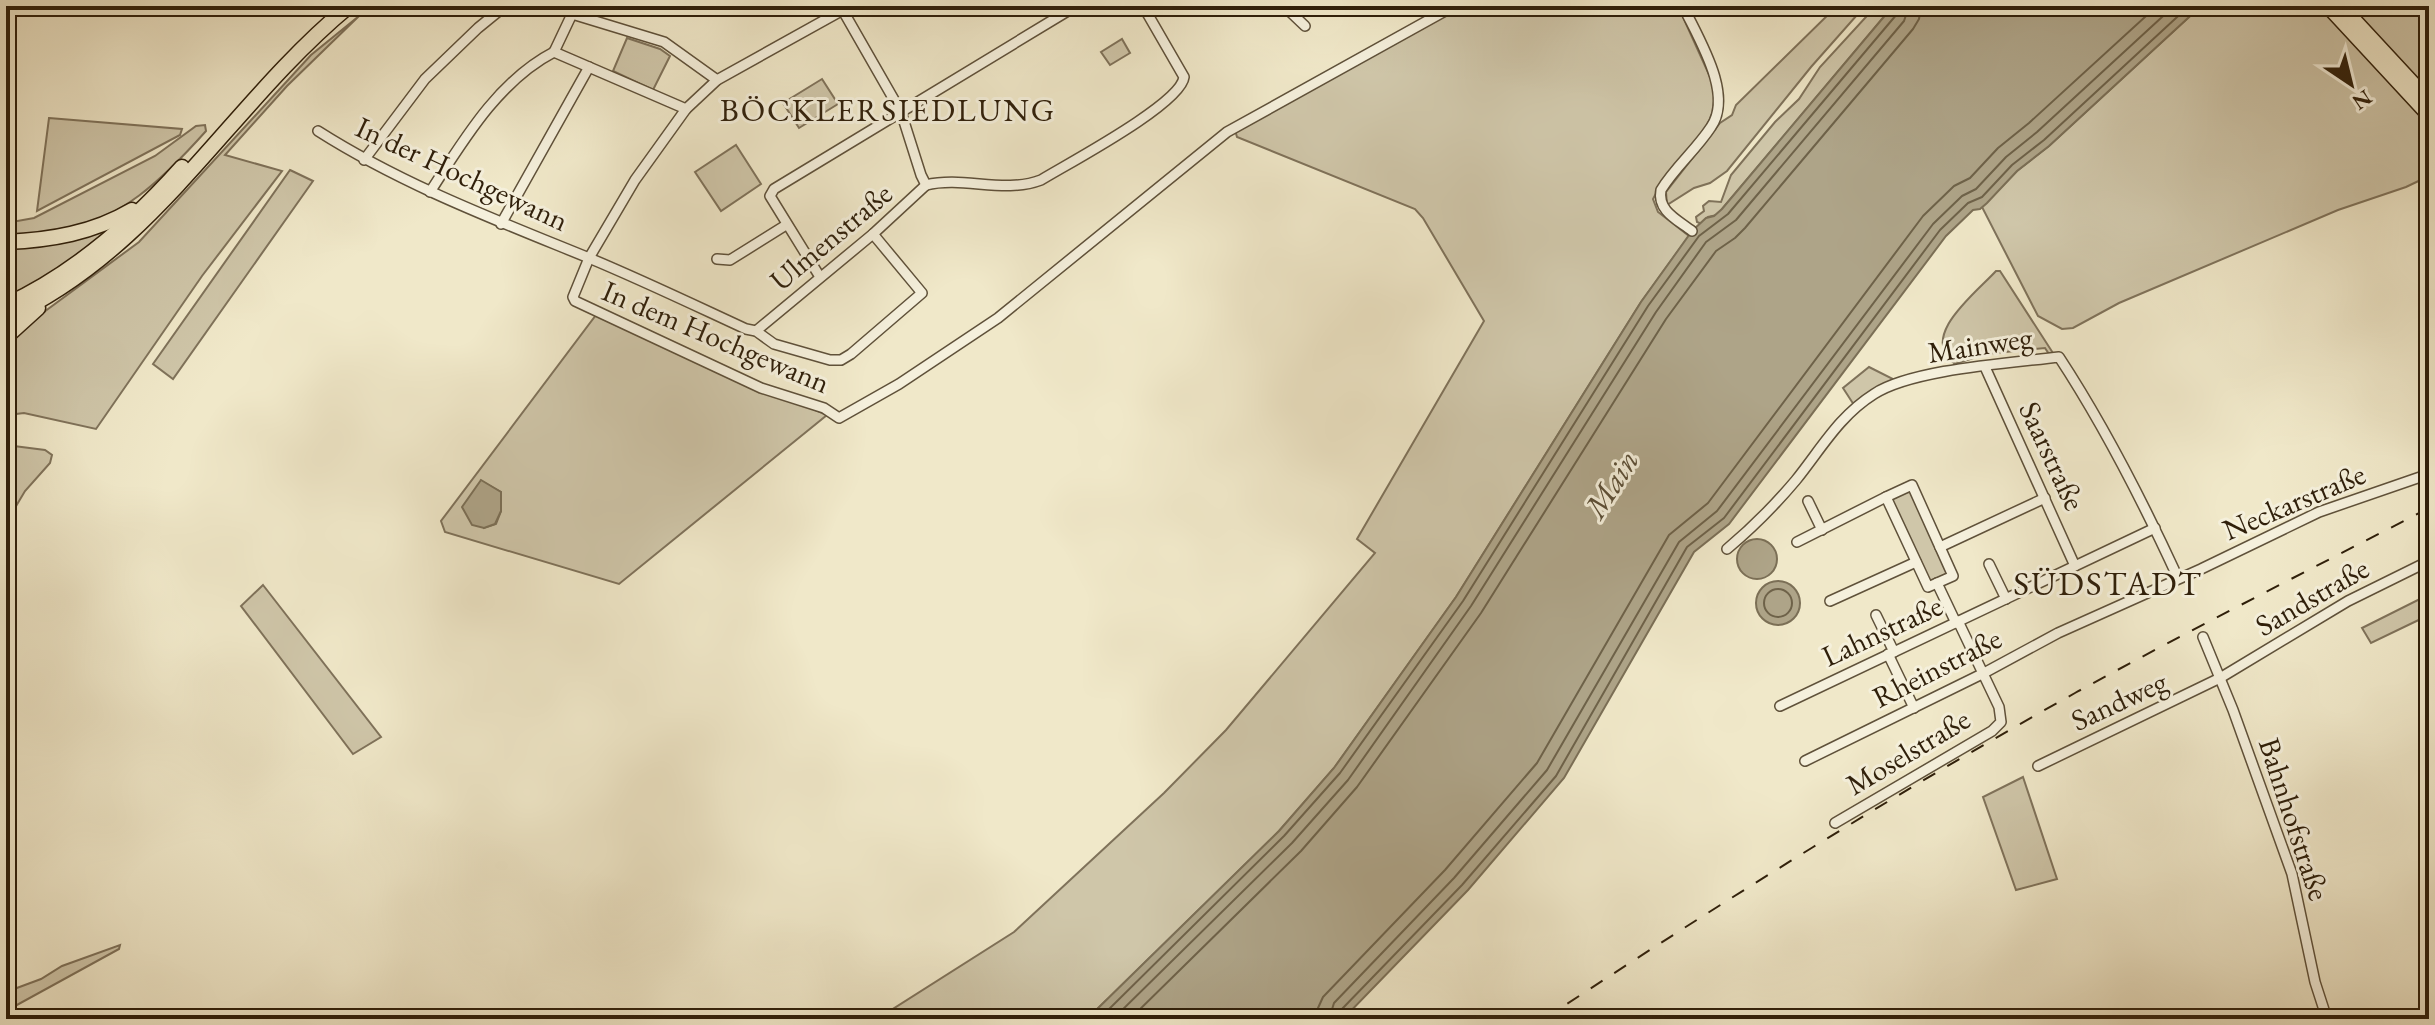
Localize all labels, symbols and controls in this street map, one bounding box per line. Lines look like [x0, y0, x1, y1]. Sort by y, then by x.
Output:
north arrow [2311, 44, 2391, 124]
text: N [2346, 83, 2378, 117]
district label: BÖCKLERSIEDLUNG [720, 89, 1056, 131]
street label: In der Hochgewann [350, 107, 575, 240]
street label: Ulmenstraße [761, 174, 900, 299]
street label: In dem Hochgewann [596, 271, 836, 402]
street label: Mainweg [1925, 317, 2036, 372]
street label: Saarstraße [2010, 395, 2095, 517]
water label: Main [1573, 442, 1648, 528]
street label: Neckarstraße [2217, 454, 2371, 549]
street label: Sandstraße [2248, 548, 2376, 645]
district label: SÜDSTADT [2013, 561, 2203, 605]
street label: Lahnstraße [1815, 586, 1948, 675]
street label: Rheinstraße [1866, 618, 2008, 717]
street label: Sandweg [2065, 661, 2174, 740]
street label: Moselstraße [1839, 699, 1977, 804]
street label: Bahnhofstraße [2250, 733, 2339, 905]

